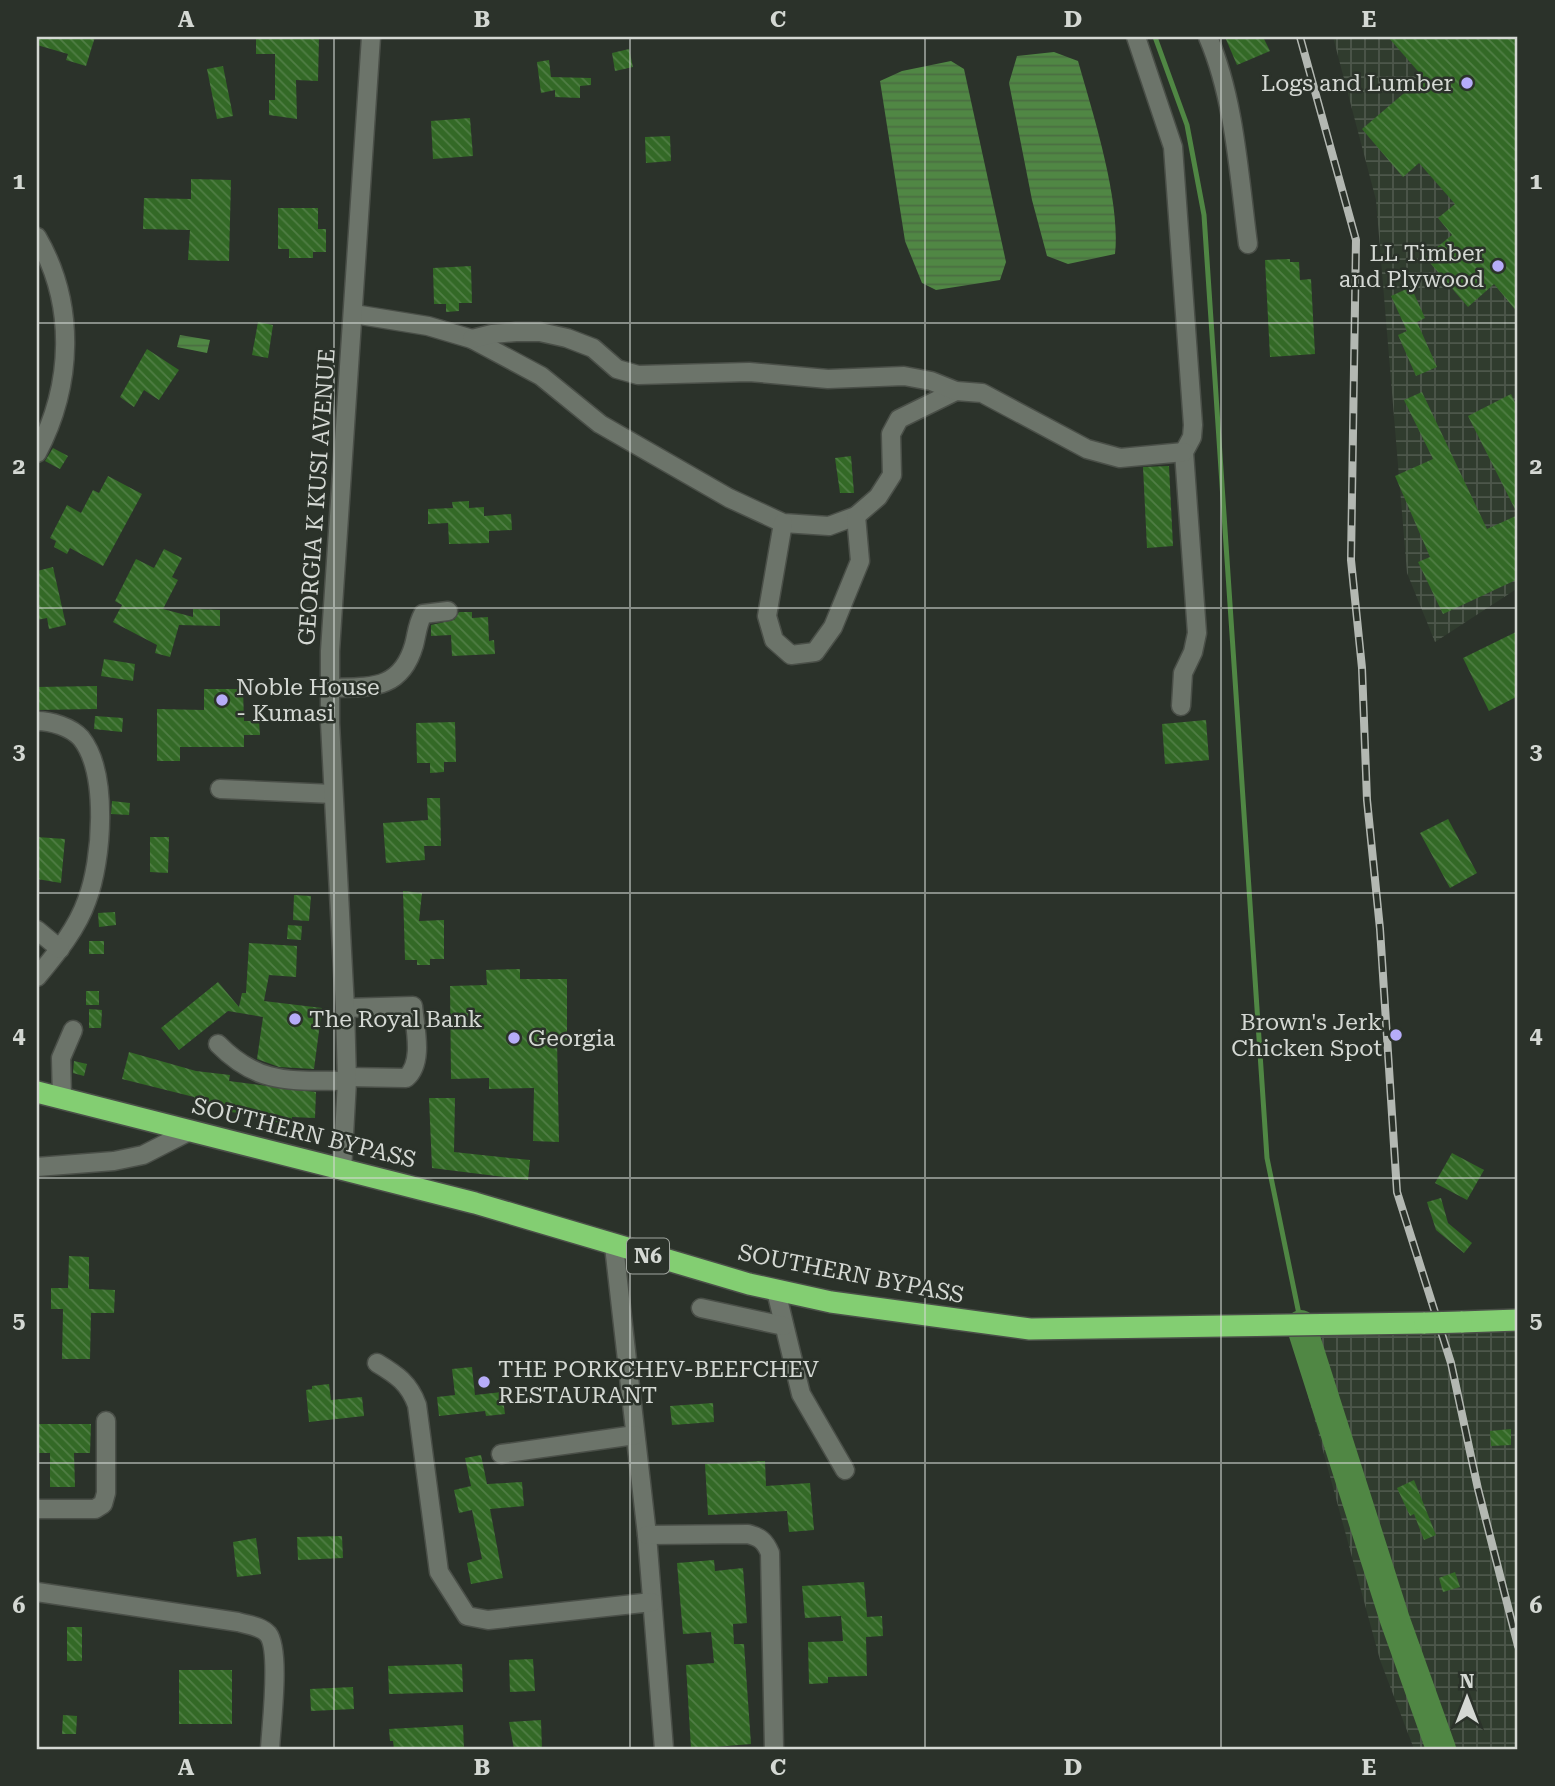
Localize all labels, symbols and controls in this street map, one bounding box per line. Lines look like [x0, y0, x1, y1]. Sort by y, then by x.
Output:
text: A [178, 6, 195, 33]
text: B [474, 6, 490, 33]
text: C [770, 6, 786, 33]
text: D [1064, 6, 1082, 33]
text: E [1362, 6, 1376, 33]
place label: Logs and Lumber [1261, 70, 1453, 97]
marker: Logs and Lumber [1459, 75, 1475, 91]
text: 1 [13, 168, 26, 195]
text: 1 [1530, 168, 1543, 195]
place label: LL Timber and Plywood [1339, 240, 1484, 293]
marker: LL Timber and Plywood [1490, 258, 1506, 274]
street label: GEORGIA K KUSI AVENUE [293, 347, 341, 647]
text: 2 [13, 453, 25, 480]
text: 2 [1530, 453, 1542, 480]
place label: Noble House - Kumasi [236, 674, 380, 727]
marker: Noble House - Kumasi [214, 692, 230, 708]
text: 3 [13, 738, 26, 765]
text: 3 [1530, 738, 1543, 765]
place label: The Royal Bank [309, 1006, 483, 1033]
place label: Brown's Jerk Chicken Spot [1231, 1009, 1382, 1062]
marker: The Royal Bank [287, 1011, 303, 1027]
text: 4 [13, 1022, 26, 1049]
text: 4 [1530, 1022, 1543, 1049]
place label: Georgia [528, 1025, 616, 1052]
marker: Brown's Jerk Chicken Spot [1388, 1027, 1404, 1043]
marker: Georgia [506, 1030, 522, 1046]
street label: SOUTHERN BYPASS [189, 1092, 419, 1174]
road number: N6 [627, 1238, 669, 1274]
street label: SOUTHERN BYPASS [736, 1239, 966, 1309]
text: 5 [13, 1307, 26, 1334]
text: 5 [1530, 1307, 1543, 1334]
place label: THE PORKCHEV-BEEFCHEV RESTAURANT [498, 1356, 819, 1409]
marker: THE PORKCHEV-BEEFCHEV RESTAURANT [476, 1374, 492, 1390]
text: 6 [13, 1592, 26, 1619]
text: 6 [1530, 1592, 1543, 1619]
north arrow [1432, 1664, 1502, 1734]
text: N [1460, 1670, 1475, 1693]
text: A [178, 1754, 195, 1781]
text: B [474, 1754, 490, 1781]
text: C [770, 1754, 786, 1781]
text: D [1064, 1754, 1082, 1781]
text: E [1362, 1754, 1376, 1781]

